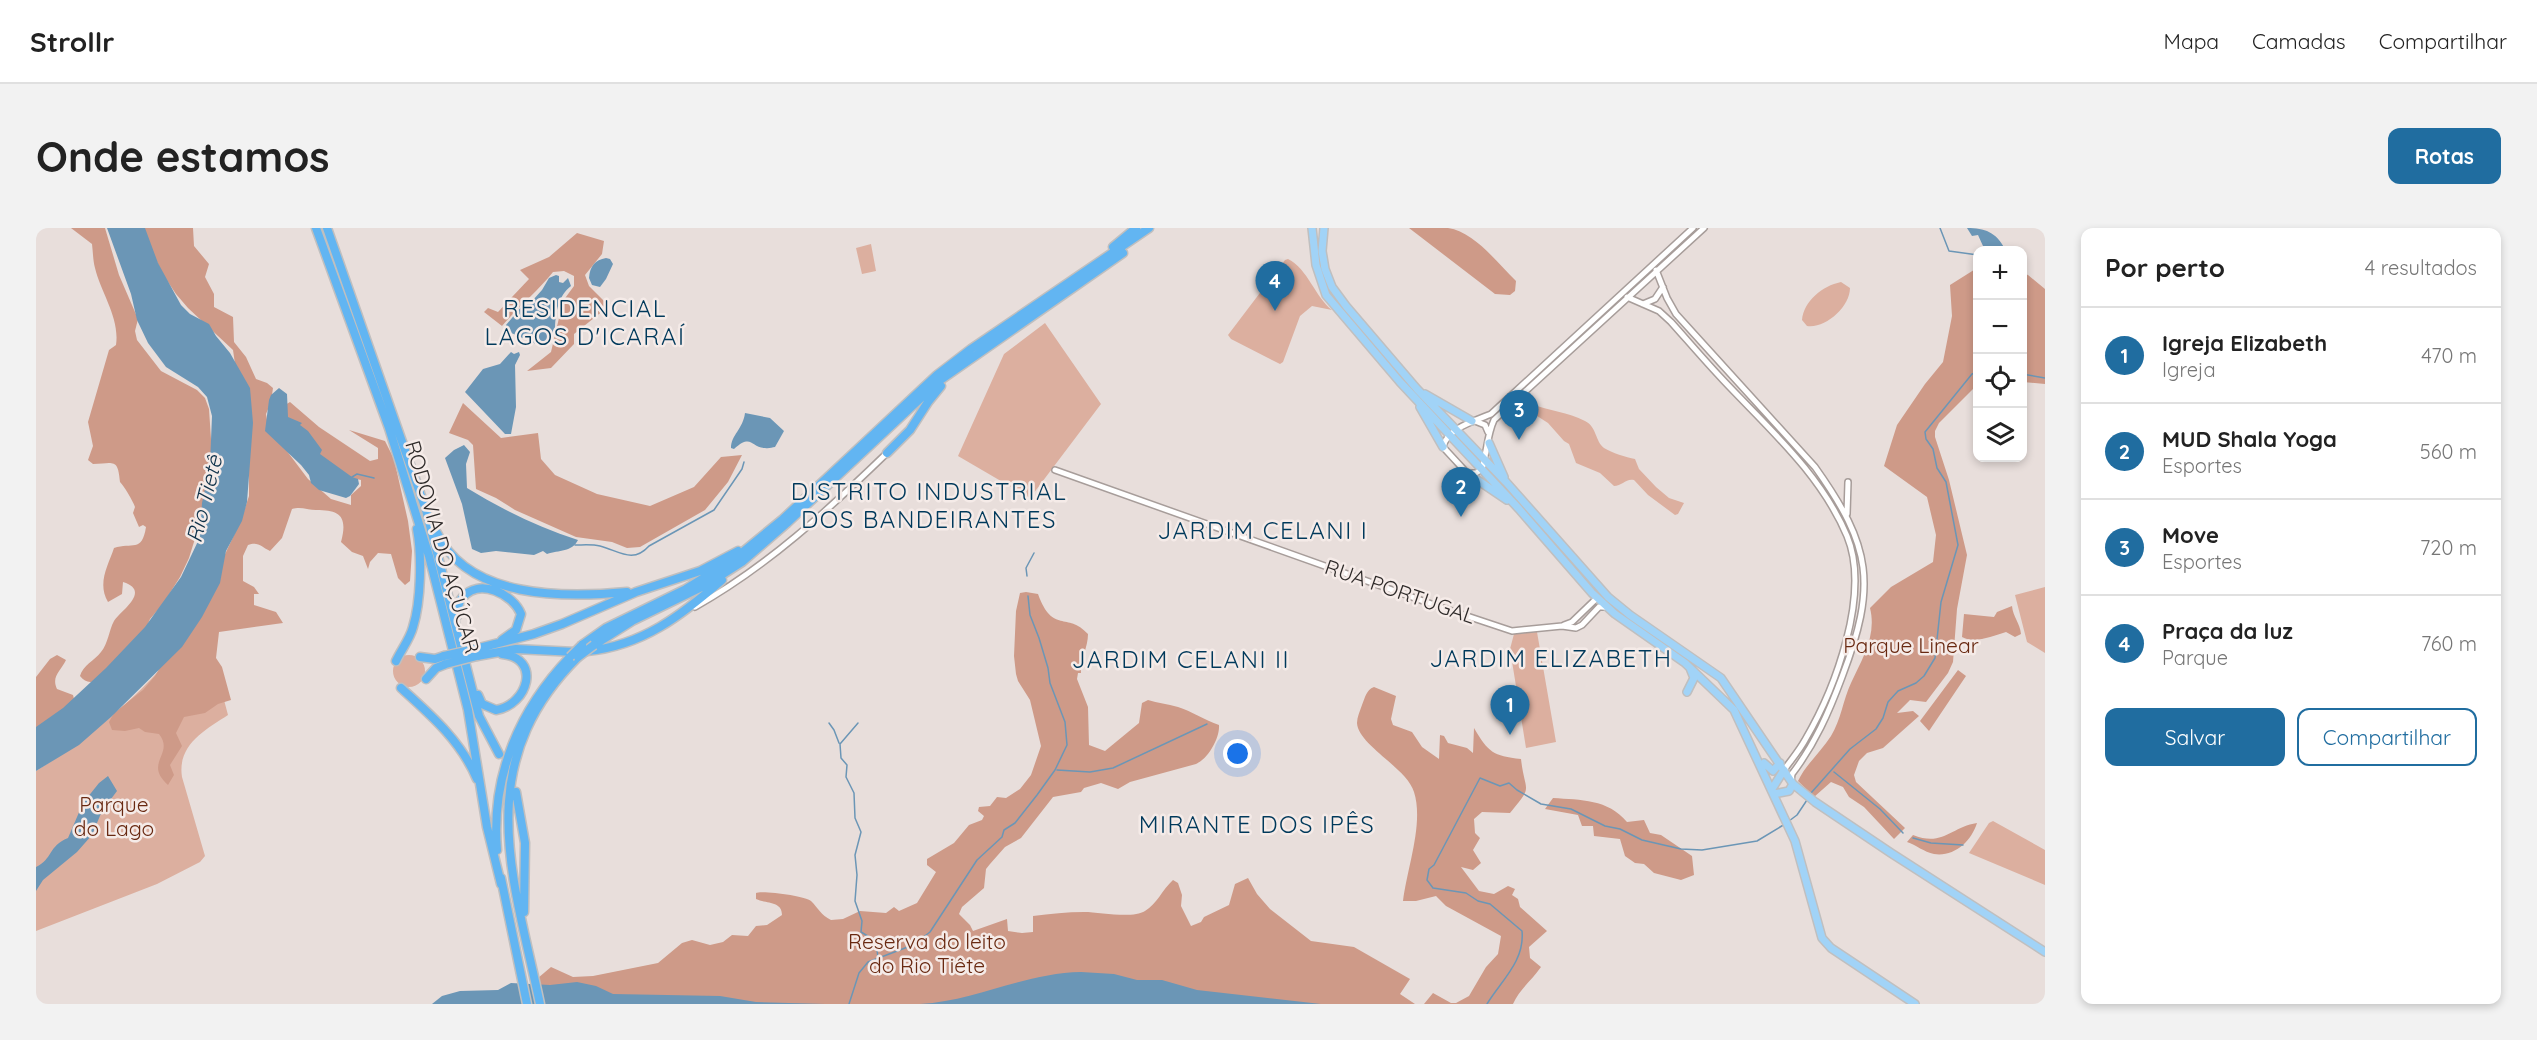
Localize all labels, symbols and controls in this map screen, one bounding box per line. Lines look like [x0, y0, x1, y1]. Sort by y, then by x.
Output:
text: Strollr [30, 24, 114, 59]
text: Mapa [2164, 28, 2219, 54]
text: Camadas [2252, 28, 2346, 54]
text: Compartilhar [2379, 28, 2507, 54]
button: Rotas [2388, 128, 2501, 184]
text: Onde estamos [36, 130, 330, 183]
map controls [1973, 246, 2027, 462]
button: + [1973, 246, 2027, 300]
text: Por perto [2105, 251, 2225, 284]
text: 4 resultados [2365, 255, 2477, 280]
pin: 4 [1256, 262, 1294, 311]
district label: RESIDENCIAL LAGOS D'ICARAÍ [485, 293, 685, 351]
button: − [1973, 300, 2027, 354]
text: Igreja Elizabeth [2162, 329, 2327, 357]
text: 1 [2121, 343, 2128, 368]
text: 470 m [2421, 343, 2477, 368]
button: locate [1973, 354, 2027, 408]
text: Igreja [2162, 357, 2216, 382]
pin: 3 [1500, 390, 1538, 440]
button: layers [1973, 408, 2027, 462]
text: MUD Shala Yoga [2162, 425, 2337, 453]
street label: RODOVIA DO AÇÚCAR [400, 437, 486, 656]
text: 2 [2119, 439, 2130, 464]
text: 560 m [2420, 439, 2477, 464]
water label: Rio Tietê [180, 451, 229, 546]
text: Esportes [2162, 453, 2242, 478]
pin: 2 [1442, 468, 1480, 517]
district label: DISTRITO INDUSTRIAL DOS BANDEIRANTES [791, 476, 1067, 534]
district label: JARDIM CELANI I [1158, 515, 1368, 545]
text: Move [2162, 521, 2219, 549]
text: 3 [2119, 535, 2130, 560]
text: 720 m [2420, 535, 2477, 560]
text: Esportes [2162, 549, 2242, 574]
street label: RUA PORTUGAL [1322, 553, 1479, 629]
text: Praça da luz [2162, 617, 2293, 645]
text: 4 [2119, 631, 2130, 656]
text: 760 m [2421, 631, 2477, 656]
park label: Parque Linear [1843, 632, 1979, 658]
district label: JARDIM ELIZABETH [1429, 643, 1673, 673]
district label: JARDIM CELANI II [1072, 644, 1290, 674]
text: Parque [2162, 645, 2228, 670]
pin: 1 [1490, 686, 1530, 735]
button: Salvar [2105, 708, 2285, 766]
button: Compartilhar [2297, 708, 2477, 766]
your location [1223, 739, 1252, 768]
park label: Parque do Lago [74, 791, 154, 841]
district label: MIRANTE DOS IPÊS [1139, 809, 1375, 839]
park label: Reserva do leito do Rio Tiête [848, 928, 1006, 978]

